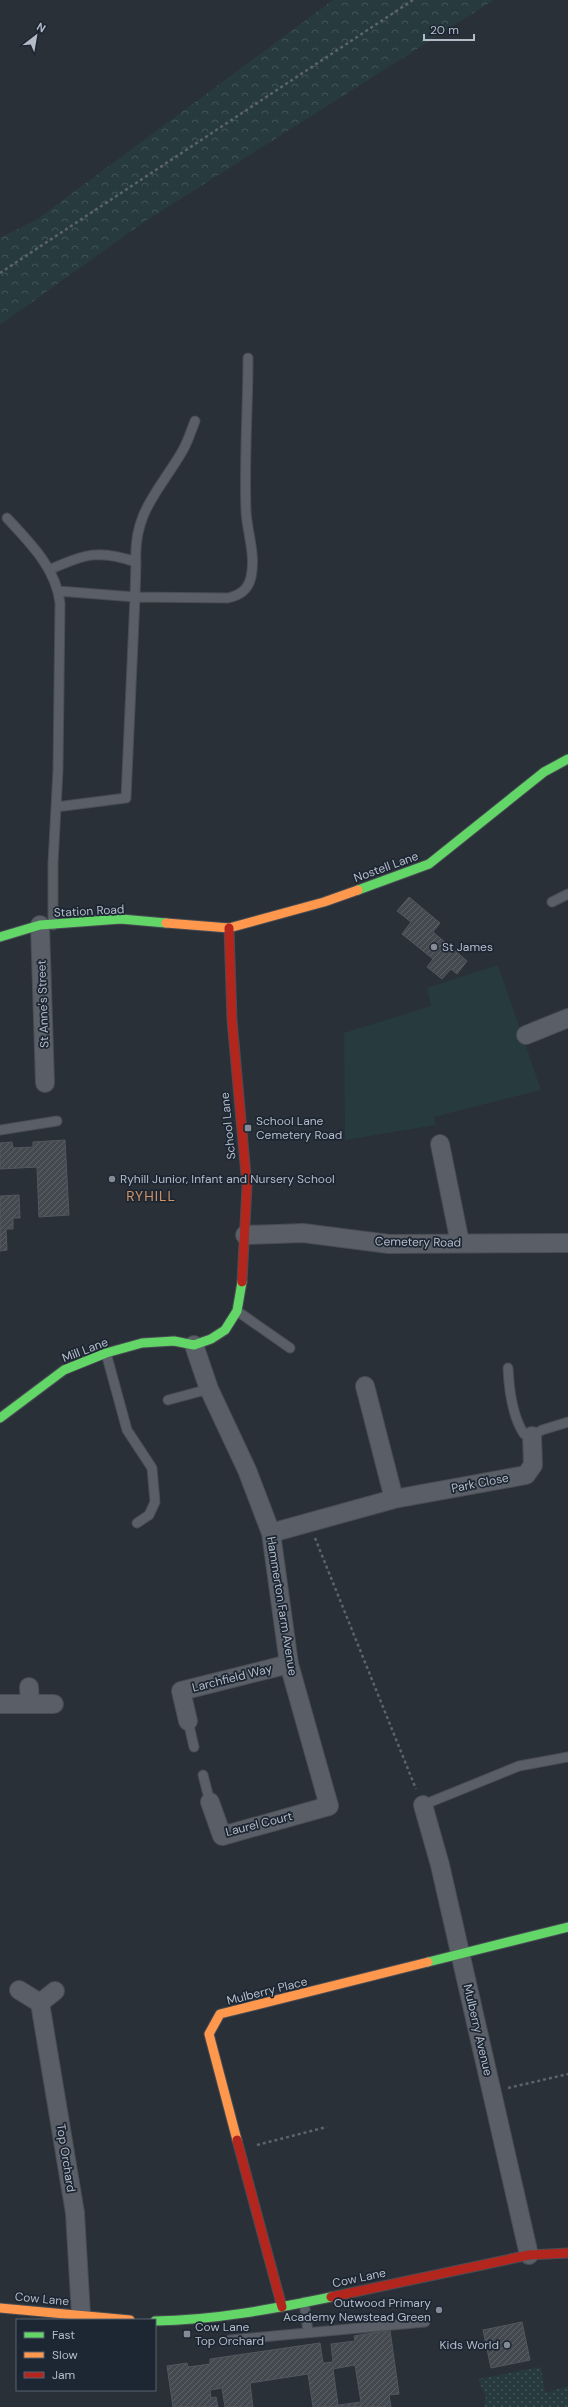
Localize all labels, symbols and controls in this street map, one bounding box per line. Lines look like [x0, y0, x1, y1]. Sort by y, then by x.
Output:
north arrow [16, 16, 56, 56]
scale bar [424, 16, 474, 42]
text: N [34, 19, 48, 35]
text: 20 m [430, 22, 459, 38]
street label: Nostell Lane [351, 848, 421, 886]
street label: Station Road [53, 901, 125, 921]
place label: St James [442, 939, 493, 955]
marker: St James [429, 942, 439, 952]
street label: St Anne's Street [33, 959, 53, 1048]
street label: School Lane [217, 1091, 239, 1160]
place label: School Lane Cemetery Road [256, 1113, 342, 1143]
marker: School Lane Cemetery Road [243, 1123, 253, 1133]
place label: Ryhill Junior, Infant and Nursery School [120, 1171, 335, 1187]
marker: Ryhill Junior, Infant and Nursery School [107, 1174, 117, 1184]
district label: RYHILL [126, 1187, 176, 1205]
street label: Cemetery Road [375, 1233, 461, 1251]
street label: Mill Lane [60, 1334, 110, 1366]
street label: Park Close [450, 1470, 510, 1496]
street label: Hammerton Farm Avenue [263, 1535, 301, 1677]
street label: Larchfield Way [190, 1660, 274, 1696]
street label: Laurel Court [224, 1808, 294, 1840]
street label: Mulberry Place [225, 1973, 309, 2009]
street label: Mulberry Avenue [460, 1983, 496, 2078]
street label: Top Orchard [53, 2123, 79, 2193]
street label: Cow Lane [331, 2264, 387, 2291]
street label: Cow Lane [14, 2289, 70, 2309]
place label: Outwood Primary Academy Newstead Green [283, 2295, 431, 2325]
marker: Outwood Primary Academy Newstead Green [434, 2305, 444, 2315]
legend [16, 2319, 156, 2391]
place label: Cow Lane Top Orchard [195, 2319, 264, 2349]
text: Fast [52, 2327, 75, 2343]
marker: Cow Lane Top Orchard [182, 2329, 192, 2339]
place label: Kids World [440, 2337, 499, 2353]
marker: Kids World [502, 2340, 512, 2350]
text: Slow [52, 2347, 78, 2363]
text: Jam [52, 2367, 75, 2383]

